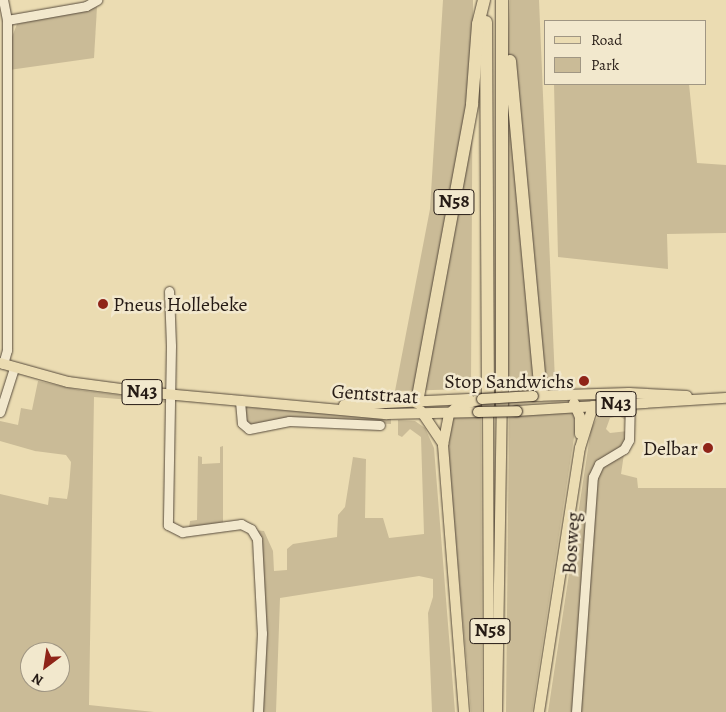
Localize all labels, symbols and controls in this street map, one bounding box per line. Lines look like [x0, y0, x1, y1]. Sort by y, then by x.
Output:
legend [544, 20, 706, 85]
text: Road [591, 30, 622, 50]
text: Park [591, 55, 619, 75]
road number: N58 [433, 186, 475, 218]
place label: Pneus Hollebeke [113, 292, 248, 316]
marker: Pneus Hollebeke [97, 298, 109, 310]
place label: Stop Sandwichs [444, 369, 574, 393]
marker: Stop Sandwichs [578, 375, 590, 387]
road number: N43 [121, 376, 163, 408]
street label: Gentstraat [331, 379, 419, 409]
road number: N43 [595, 388, 637, 420]
place label: Delbar [643, 436, 698, 460]
marker: Delbar [702, 442, 714, 454]
street label: Bosweg [557, 511, 585, 575]
road number: N58 [469, 614, 511, 648]
north arrow [20, 642, 70, 692]
text: N [28, 669, 47, 690]

